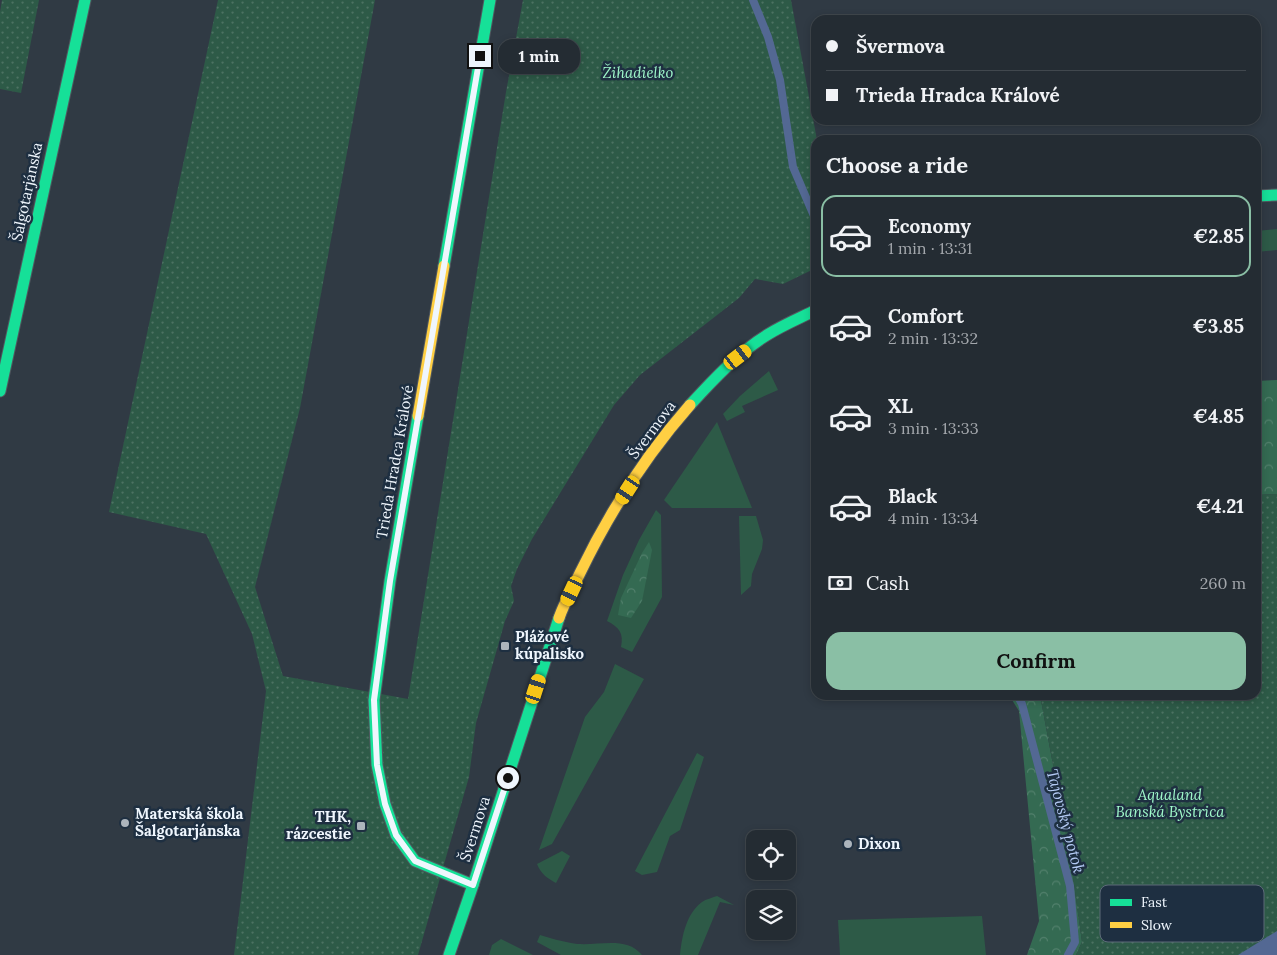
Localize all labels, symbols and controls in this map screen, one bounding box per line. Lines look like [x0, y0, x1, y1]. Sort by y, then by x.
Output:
text: Švermova [856, 34, 945, 58]
callout: 1 min [498, 38, 580, 74]
route end [469, 45, 491, 67]
text: 1 min [519, 46, 559, 66]
park label: Žihadielko [603, 63, 674, 82]
text: Trieda Hradca Králové [856, 83, 1060, 107]
street label: Šalgotarjánska [7, 140, 46, 243]
text: Choose a ride [826, 151, 968, 179]
icon: car [828, 214, 873, 259]
text: Economy [888, 214, 971, 238]
text: €2.85 [1193, 224, 1244, 248]
text: 1 min · 13:31 [888, 238, 972, 258]
icon: car [828, 304, 873, 349]
text: Comfort [888, 304, 964, 328]
text: €3.85 [1192, 314, 1244, 338]
text: 2 min · 13:32 [888, 328, 978, 348]
car [721, 342, 754, 372]
street label: Trieda Hradca Králové [372, 383, 417, 540]
icon: car [828, 394, 873, 439]
text: XL [888, 394, 913, 418]
street label: Švermova [624, 397, 680, 463]
text: €4.85 [1193, 404, 1244, 428]
text: 3 min · 13:33 [888, 418, 979, 438]
car [613, 473, 642, 507]
icon: car [828, 484, 873, 529]
text: Black [888, 484, 937, 508]
text: €4.21 [1196, 494, 1244, 518]
text: 4 min · 13:34 [888, 508, 978, 528]
icon: cash [826, 569, 854, 597]
text: Cash [866, 571, 909, 595]
text: 260 m [1200, 573, 1246, 593]
car [558, 574, 585, 608]
place label: Plážové kúpalisko [515, 627, 584, 663]
button: Confirm [826, 632, 1246, 690]
marker: Plážové kúpalisko [499, 640, 511, 652]
car [524, 672, 547, 706]
route start [497, 767, 519, 789]
water label: Tajovský potok [1043, 767, 1089, 875]
park label: Aqualand Banská Bystrica [1116, 785, 1225, 821]
street label: Švermova [455, 793, 494, 864]
place label: Materská škola Šalgotarjánska [135, 804, 244, 840]
place label: THK, rázcestie [286, 807, 351, 843]
marker: Materská škola Šalgotarjánska [119, 817, 131, 829]
marker: THK, rázcestie [355, 820, 367, 832]
map controls [746, 830, 796, 940]
button: locate [746, 830, 796, 880]
place label: Dixon [858, 834, 901, 853]
marker: Dixon [842, 838, 854, 850]
legend [1100, 885, 1264, 942]
button: layers [746, 890, 796, 940]
text: Fast [1141, 893, 1168, 911]
text: Slow [1141, 916, 1173, 934]

